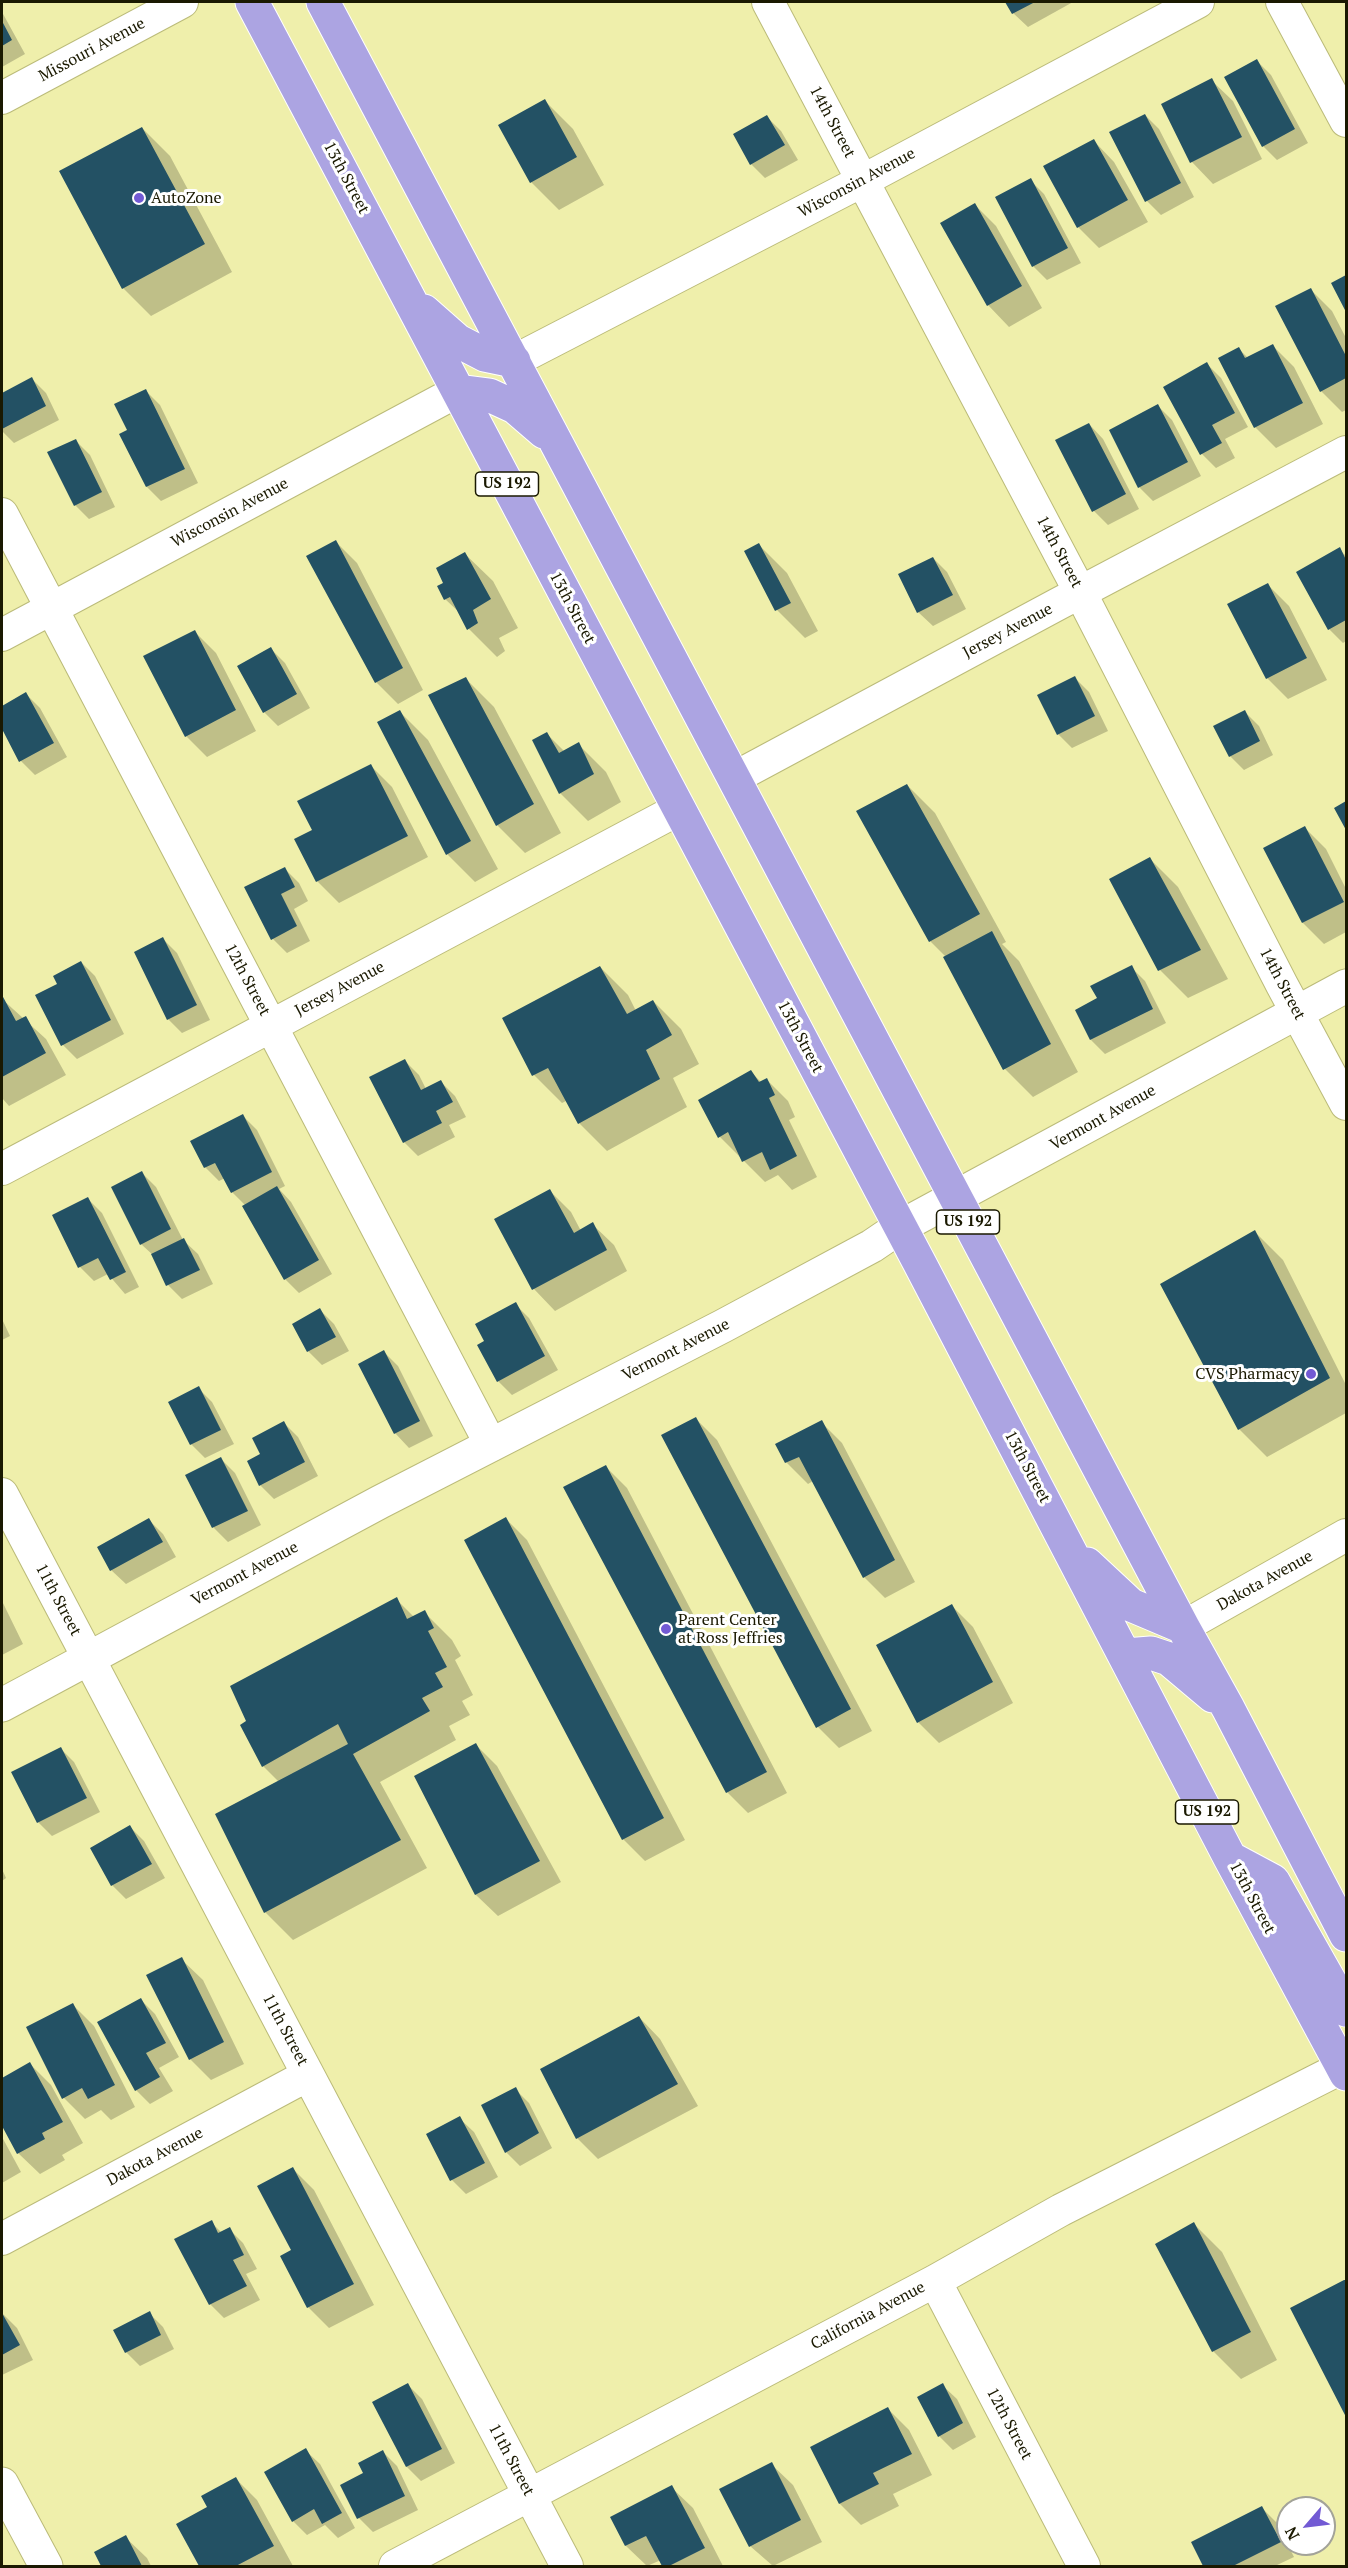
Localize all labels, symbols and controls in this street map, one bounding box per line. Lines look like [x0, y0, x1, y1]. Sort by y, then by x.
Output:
street label: Missouri Avenue [35, 14, 149, 86]
street label: 14th Street [805, 83, 859, 161]
street label: 13th Street [319, 139, 373, 217]
street label: Wisconsin Avenue [795, 144, 919, 222]
place label: AutoZone [151, 188, 222, 208]
marker: AutoZone [132, 191, 146, 205]
road number: US 192 [476, 472, 538, 496]
street label: Wisconsin Avenue [168, 474, 292, 552]
street label: 14th Street [1032, 513, 1086, 591]
street label: 13th Street [545, 569, 599, 647]
street label: Jersey Avenue [960, 599, 1056, 663]
street label: 12th Street [220, 941, 274, 1019]
street label: 14th Street [1255, 945, 1309, 1023]
street label: Jersey Avenue [292, 957, 388, 1021]
street label: 13th Street [773, 998, 827, 1076]
street label: Vermont Avenue [1047, 1081, 1159, 1155]
road number: US 192 [936, 1210, 1000, 1234]
street label: Vermont Avenue [619, 1315, 733, 1385]
place label: CVS Pharmacy [1195, 1364, 1299, 1384]
marker: CVS Pharmacy [1304, 1367, 1318, 1381]
street label: 13th Street [1000, 1428, 1054, 1506]
street label: Vermont Avenue [188, 1538, 302, 1610]
street label: Dakota Avenue [1214, 1547, 1316, 1615]
street label: 11th Street [31, 1561, 85, 1639]
place label: Parent Center at Ross Jeffries [678, 1610, 783, 1648]
marker: Parent Center at Ross Jeffries [659, 1622, 673, 1636]
road number: US 192 [1176, 1800, 1238, 1824]
street label: 13th Street [1225, 1859, 1279, 1937]
street label: 11th Street [258, 1991, 312, 2069]
street label: Dakota Avenue [104, 2124, 206, 2190]
street label: California Avenue [807, 2278, 929, 2354]
street label: 12th Street [982, 2385, 1036, 2463]
street label: 11th Street [484, 2421, 538, 2499]
north arrow [1276, 2496, 1336, 2556]
text: N [1279, 2523, 1304, 2544]

